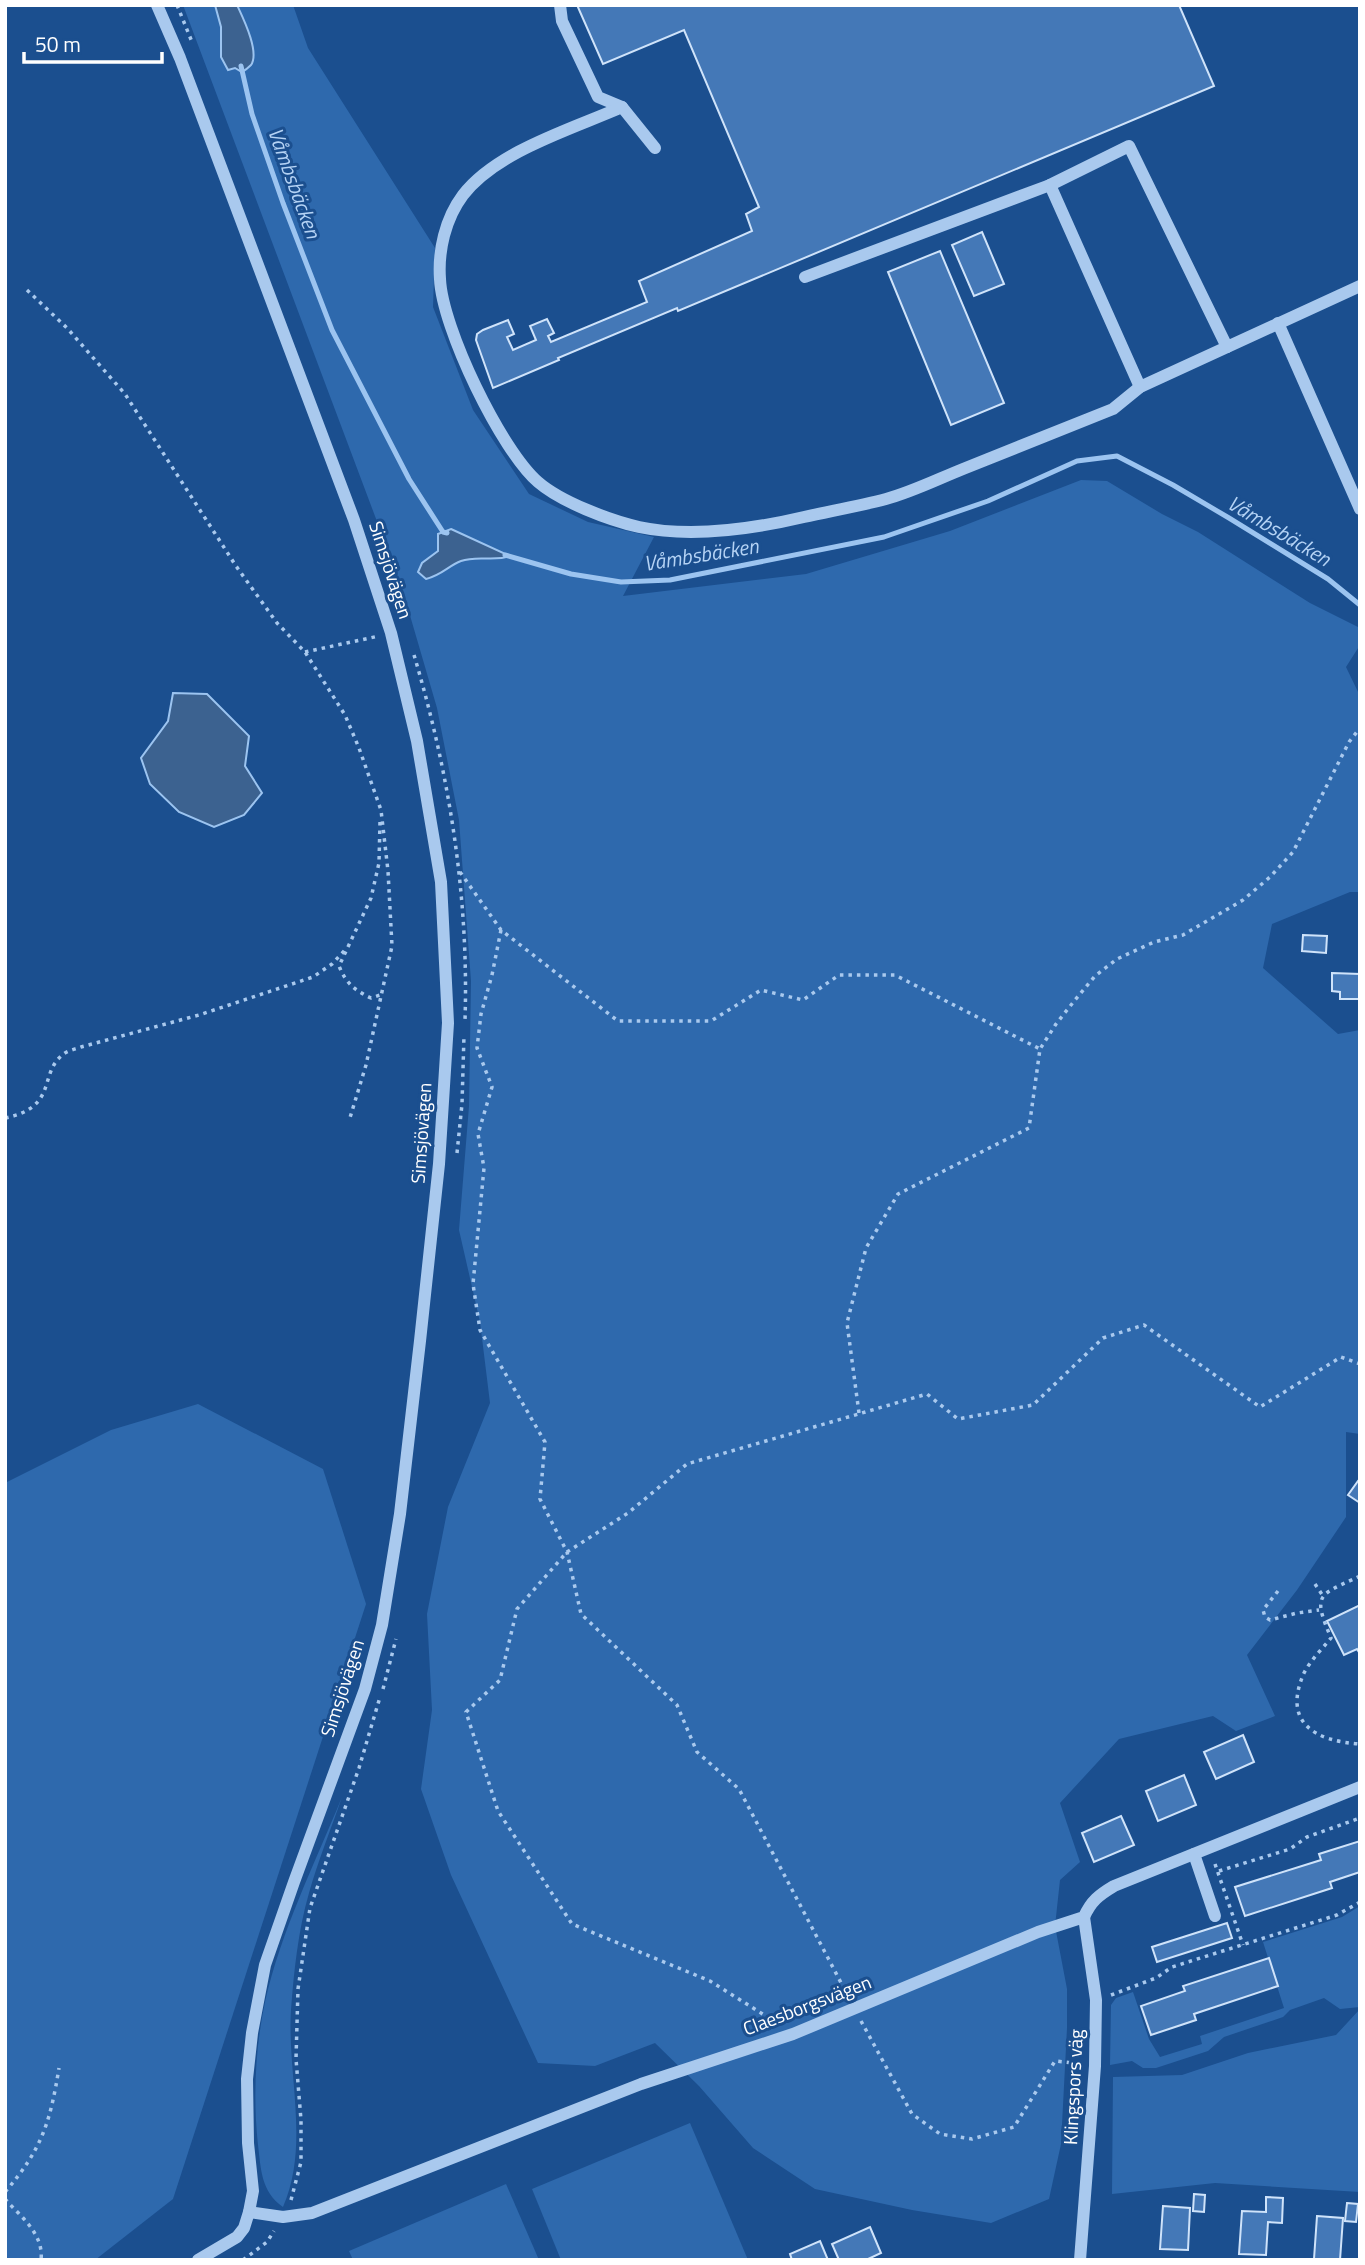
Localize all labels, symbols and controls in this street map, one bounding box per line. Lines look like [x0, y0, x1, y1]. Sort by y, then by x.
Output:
scale bar [24, 21, 163, 65]
text: 50 m [35, 28, 81, 60]
water label: Våmbsbäcken [260, 123, 330, 243]
water label: Våmbsbäcken [1222, 487, 1338, 574]
street label: Simsjövägen [362, 517, 421, 622]
water label: Våmbsbäcken [641, 529, 761, 579]
street label: Simsjövägen [403, 1081, 438, 1184]
street label: Simsjövägen [312, 1635, 371, 1740]
street label: Claesborgsvägen [738, 1967, 875, 2042]
street label: Klingspors väg [1055, 2028, 1090, 2146]

